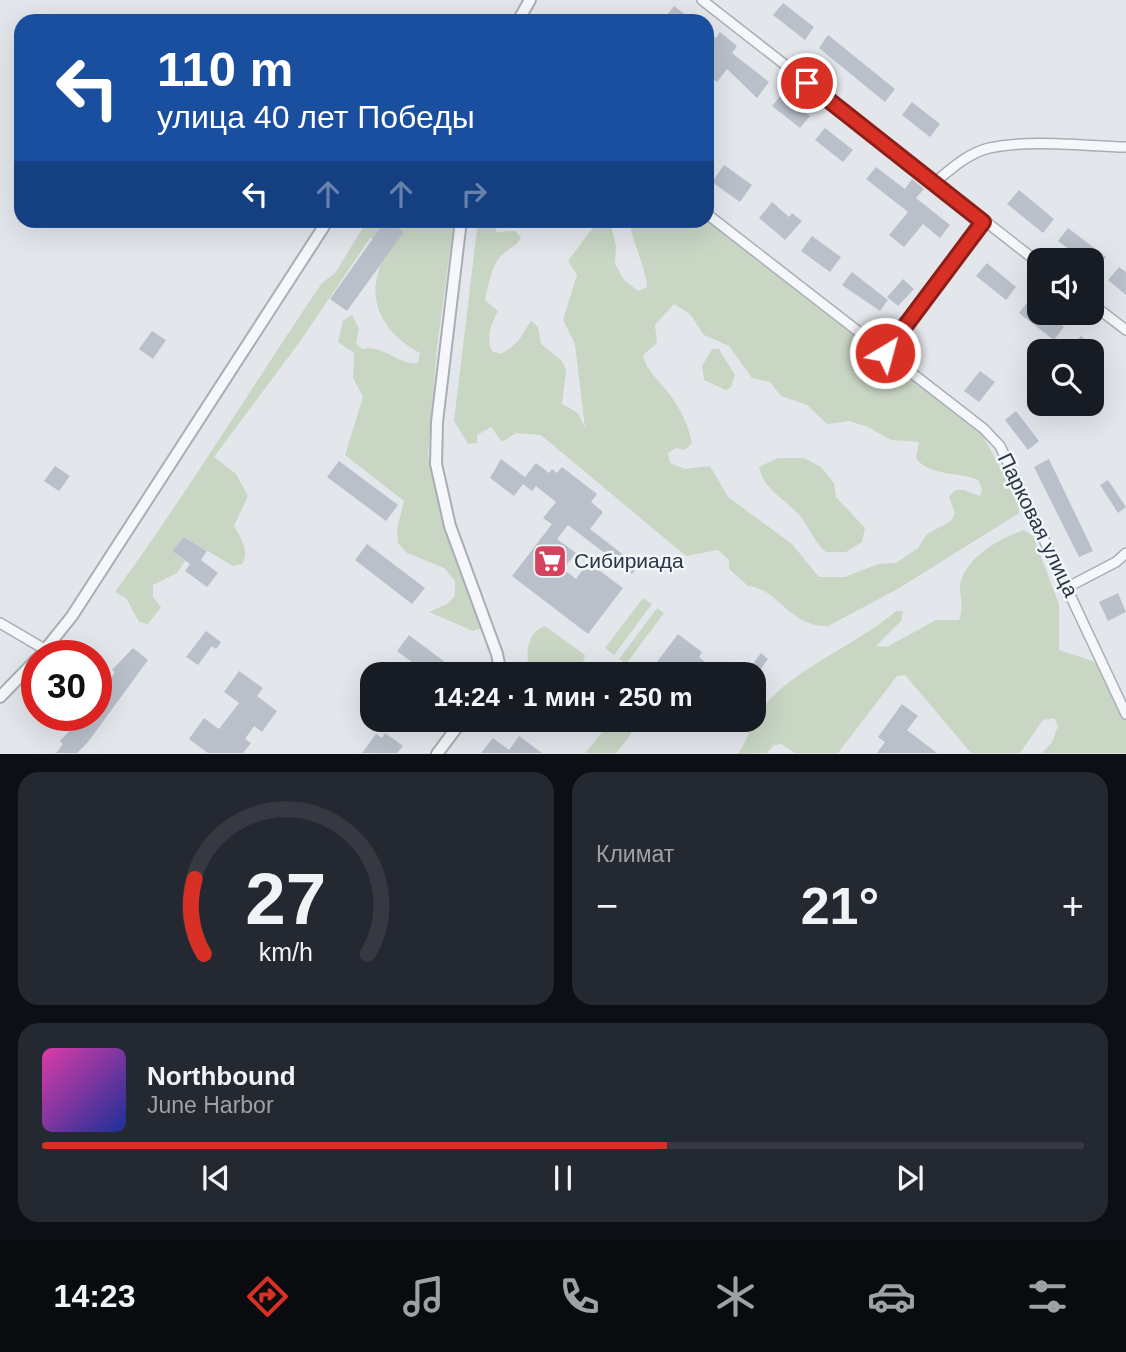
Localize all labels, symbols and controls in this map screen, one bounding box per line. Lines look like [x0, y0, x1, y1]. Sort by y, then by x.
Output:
icon: left [42, 42, 133, 133]
text: 110 m [157, 42, 293, 96]
pin [777, 53, 837, 113]
icon: arrive [788, 64, 826, 102]
text: улица 40 лет Победы [157, 99, 475, 135]
icon: left [236, 175, 274, 213]
icon: ahead [309, 175, 347, 213]
icon: ahead [382, 175, 420, 213]
icon: right [455, 175, 493, 213]
map controls [1027, 248, 1104, 416]
button: sound [1027, 248, 1104, 325]
position arrow [848, 316, 922, 390]
button: search [1027, 339, 1104, 416]
street label: Парковая улица [994, 449, 1083, 601]
supermarket icon: Сибириада [531, 542, 569, 580]
place label: Сибириада [574, 549, 684, 572]
speed limit sign: 30 [21, 640, 112, 731]
text: 14:24 · 1 мин · 250 m [433, 682, 693, 712]
text: Климат [596, 841, 674, 867]
text: 27 [246, 859, 326, 940]
text: 21° [801, 877, 879, 935]
text: − [596, 885, 618, 927]
text: + [1062, 885, 1084, 927]
text: km/h [259, 938, 313, 966]
text: Northbound [147, 1061, 296, 1091]
text: June Harbor [147, 1092, 274, 1118]
icon: previous [197, 1159, 235, 1197]
icon: pause [544, 1159, 582, 1197]
icon: next [891, 1159, 929, 1197]
icon: directions [243, 1272, 292, 1321]
icon: music [399, 1272, 448, 1321]
icon: phone [555, 1272, 604, 1321]
icon: climate [711, 1272, 760, 1321]
icon: car [867, 1272, 916, 1321]
icon: filters [1023, 1272, 1072, 1321]
text: 14:23 [54, 1278, 135, 1314]

